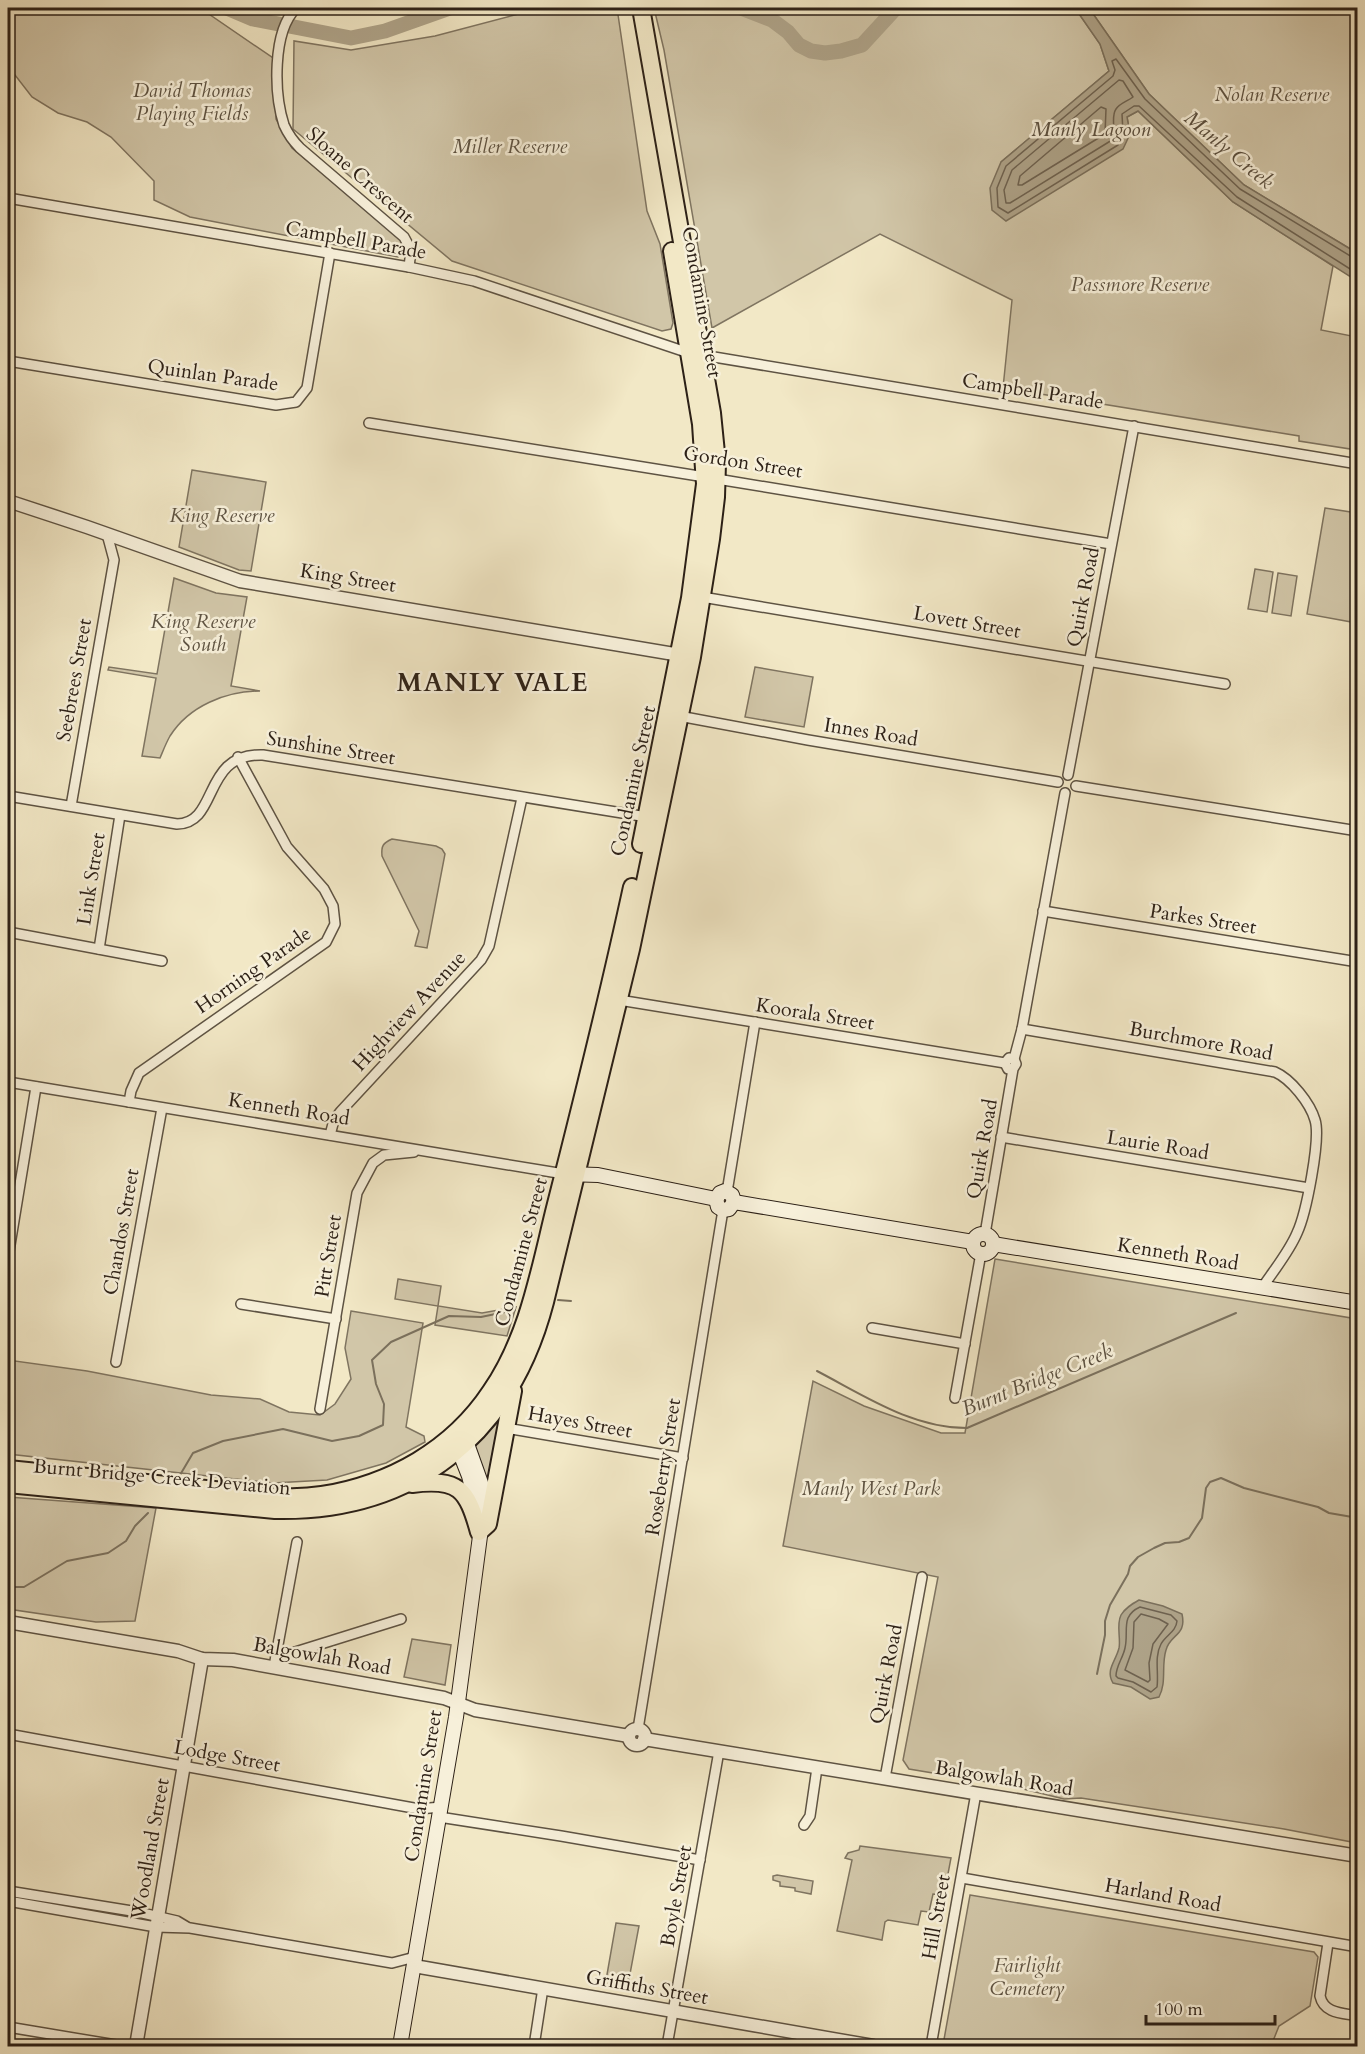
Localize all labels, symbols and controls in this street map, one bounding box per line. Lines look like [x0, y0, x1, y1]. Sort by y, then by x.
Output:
park label: David Thomas Playing Fields [133, 77, 251, 127]
park label: Nolan Reserve [1215, 81, 1330, 108]
water label: Manly Creek [1178, 104, 1280, 196]
water label: Manly Lagoon [1031, 115, 1152, 144]
street label: Sloane Crescent [300, 121, 420, 230]
park label: Miller Reserve [453, 133, 568, 160]
street label: Campbell Parade [283, 214, 429, 266]
street label: Condamine Street [675, 224, 729, 380]
park label: Passmore Reserve [1071, 271, 1209, 298]
street label: Quinlan Parade [146, 352, 280, 398]
street label: Campbell Parade [960, 366, 1106, 416]
street label: Gordon Street [682, 439, 805, 485]
park label: King Reserve [170, 502, 275, 529]
street label: Quirk Road [1060, 544, 1106, 649]
street label: King Street [298, 557, 398, 599]
street label: Lovett Street [911, 599, 1023, 645]
park label: King Reserve South [151, 608, 256, 658]
street label: Seebrees Street [50, 616, 98, 744]
district label: MANLY VALE [397, 665, 589, 700]
street label: Condamine Street [604, 703, 662, 859]
street label: Innes Road [822, 711, 920, 753]
street label: Sunshine Street [265, 725, 398, 772]
street label: Link Street [70, 830, 112, 927]
street label: Parkes Street [1148, 897, 1259, 941]
street label: Horning Parade [190, 920, 316, 1020]
street label: Highview Avenue [346, 945, 472, 1077]
street label: Koorala Street [754, 991, 877, 1037]
street label: Burchmore Road [1127, 1015, 1275, 1067]
street label: Kenneth Road [226, 1086, 352, 1132]
street label: Quirk Road [960, 1096, 1004, 1201]
street label: Laurie Road [1105, 1124, 1211, 1166]
street label: Chandos Street [97, 1166, 146, 1297]
street label: Condamine Street [488, 1174, 554, 1330]
street label: Pitt Street [308, 1212, 348, 1299]
street label: Kenneth Road [1115, 1231, 1241, 1277]
water label: Burnt Bridge Creek [957, 1336, 1117, 1423]
street label: Roseberry Street [639, 1396, 687, 1538]
street label: Hayes Street [526, 1400, 635, 1445]
street label: Burnt Bridge Creek Deviation [32, 1452, 293, 1502]
park label: Manly West Park [802, 1475, 940, 1502]
street label: Quirk Road [863, 1621, 909, 1726]
street label: Balgowlah Road [251, 1631, 393, 1681]
street label: Condamine Street [398, 1708, 448, 1864]
street label: Lodge Street [172, 1733, 283, 1779]
street label: Balgowlah Road [933, 1754, 1075, 1802]
street label: Woodland Street [124, 1775, 176, 1923]
street label: Boyle Street [654, 1842, 698, 1949]
street label: Harland Road [1103, 1871, 1224, 1919]
street label: Hill Street [915, 1872, 957, 1962]
park label: Fairlight Cemetery [989, 1952, 1065, 2002]
street label: Griffiths Street [584, 1963, 711, 2011]
scale bar [1146, 1988, 1275, 2026]
text: 100 m [1155, 1997, 1203, 2022]

